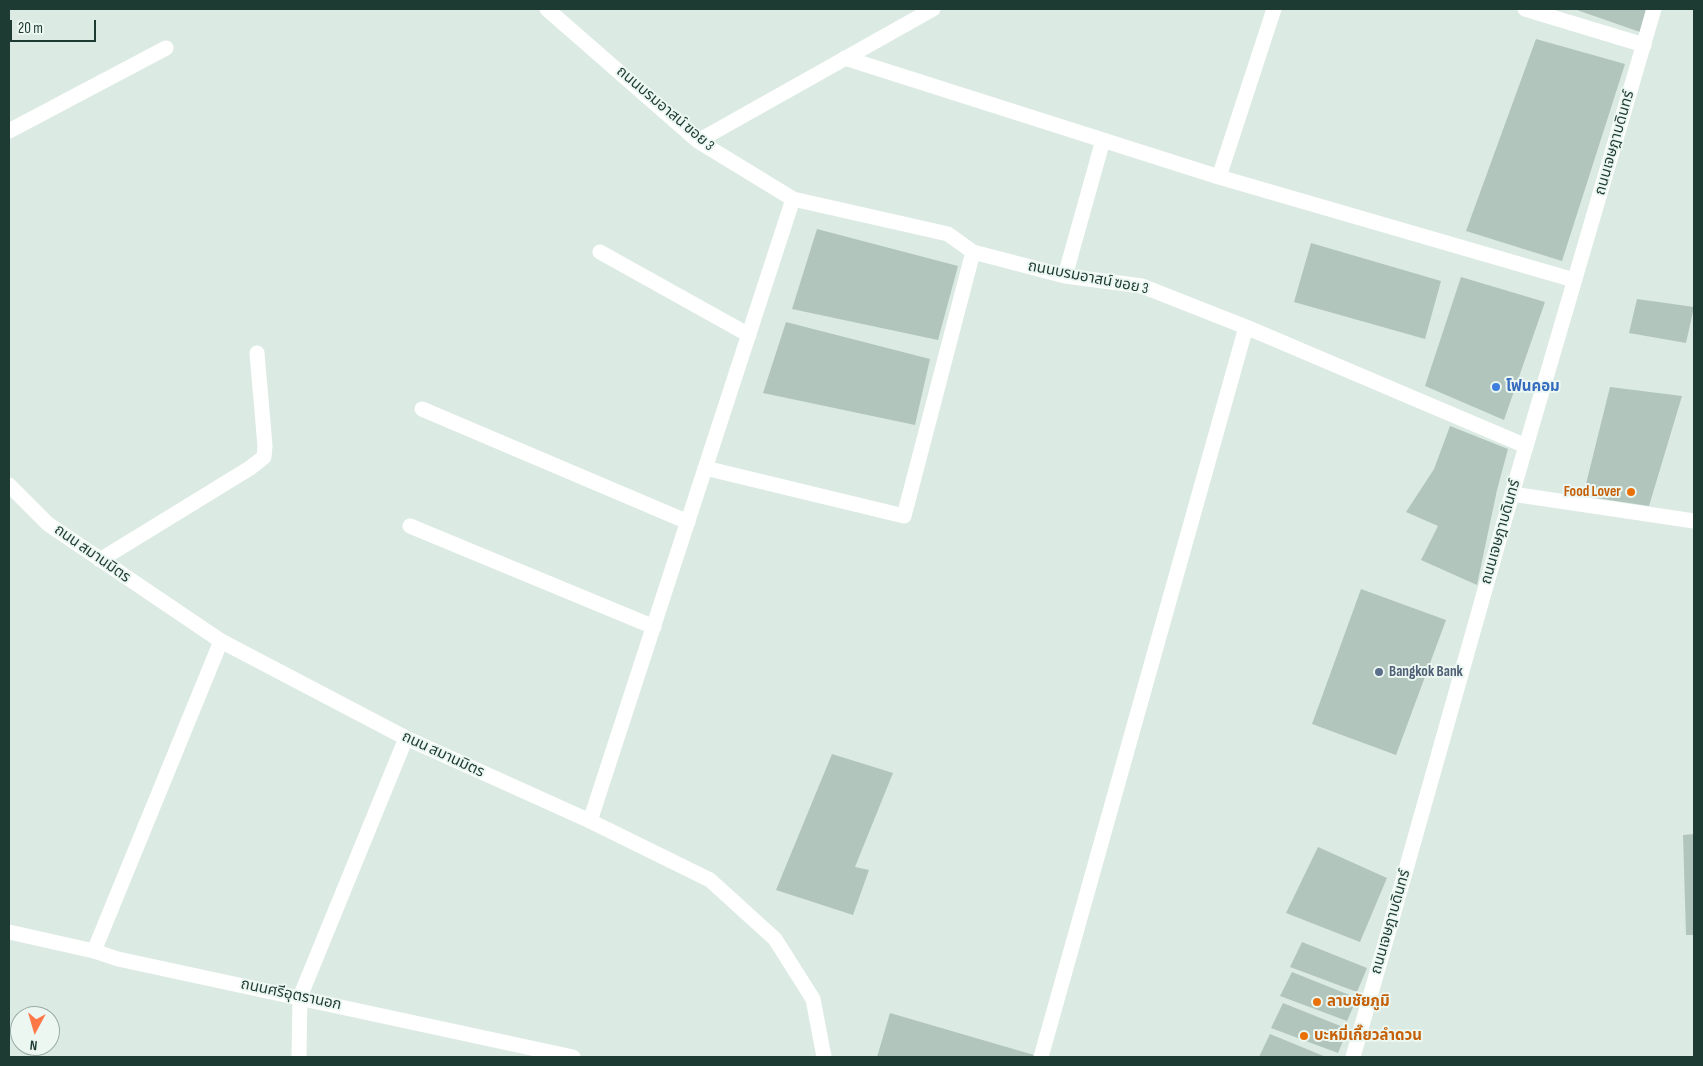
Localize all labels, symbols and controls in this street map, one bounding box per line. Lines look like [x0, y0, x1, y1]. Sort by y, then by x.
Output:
scale bar [12, 10, 99, 42]
text: 20 m [18, 19, 43, 38]
street label: ถนนบรมอาสน์ ฃอย 3 [612, 63, 718, 155]
street label: ถนนเจษฎาบดินทร์ [1591, 89, 1639, 197]
street label: ถนนบรมอาสน์ ฃอย 3 [1026, 257, 1150, 299]
place label: โฟนคอม [1506, 378, 1560, 396]
marker: โฟนคอม [1490, 381, 1502, 393]
street label: ถนนเจษฎาบดินทร์ [1477, 478, 1525, 586]
place label: Food Lover [1564, 483, 1621, 501]
marker: Food Lover [1625, 486, 1637, 498]
street label: ถนน สมานมิตร [50, 521, 134, 587]
place label: Bangkok Bank [1389, 663, 1463, 681]
marker: Bangkok Bank [1373, 666, 1385, 678]
street label: ถนน สมานมิตร [399, 728, 487, 782]
street label: ถนนเจษฎาบดินทร์ [1367, 868, 1415, 976]
street label: ถนนศรีอุตรานอก [239, 976, 343, 1014]
place label: ลาบชัยภูมิ [1327, 993, 1390, 1011]
marker: ลาบชัยภูมิ [1311, 996, 1323, 1008]
north arrow [10, 1006, 60, 1056]
place label: บะหมี่เกี๊ยวลำดวน [1314, 1027, 1422, 1045]
marker: บะหมี่เกี๊ยวลำดวน [1298, 1030, 1310, 1042]
text: N [29, 1037, 38, 1054]

